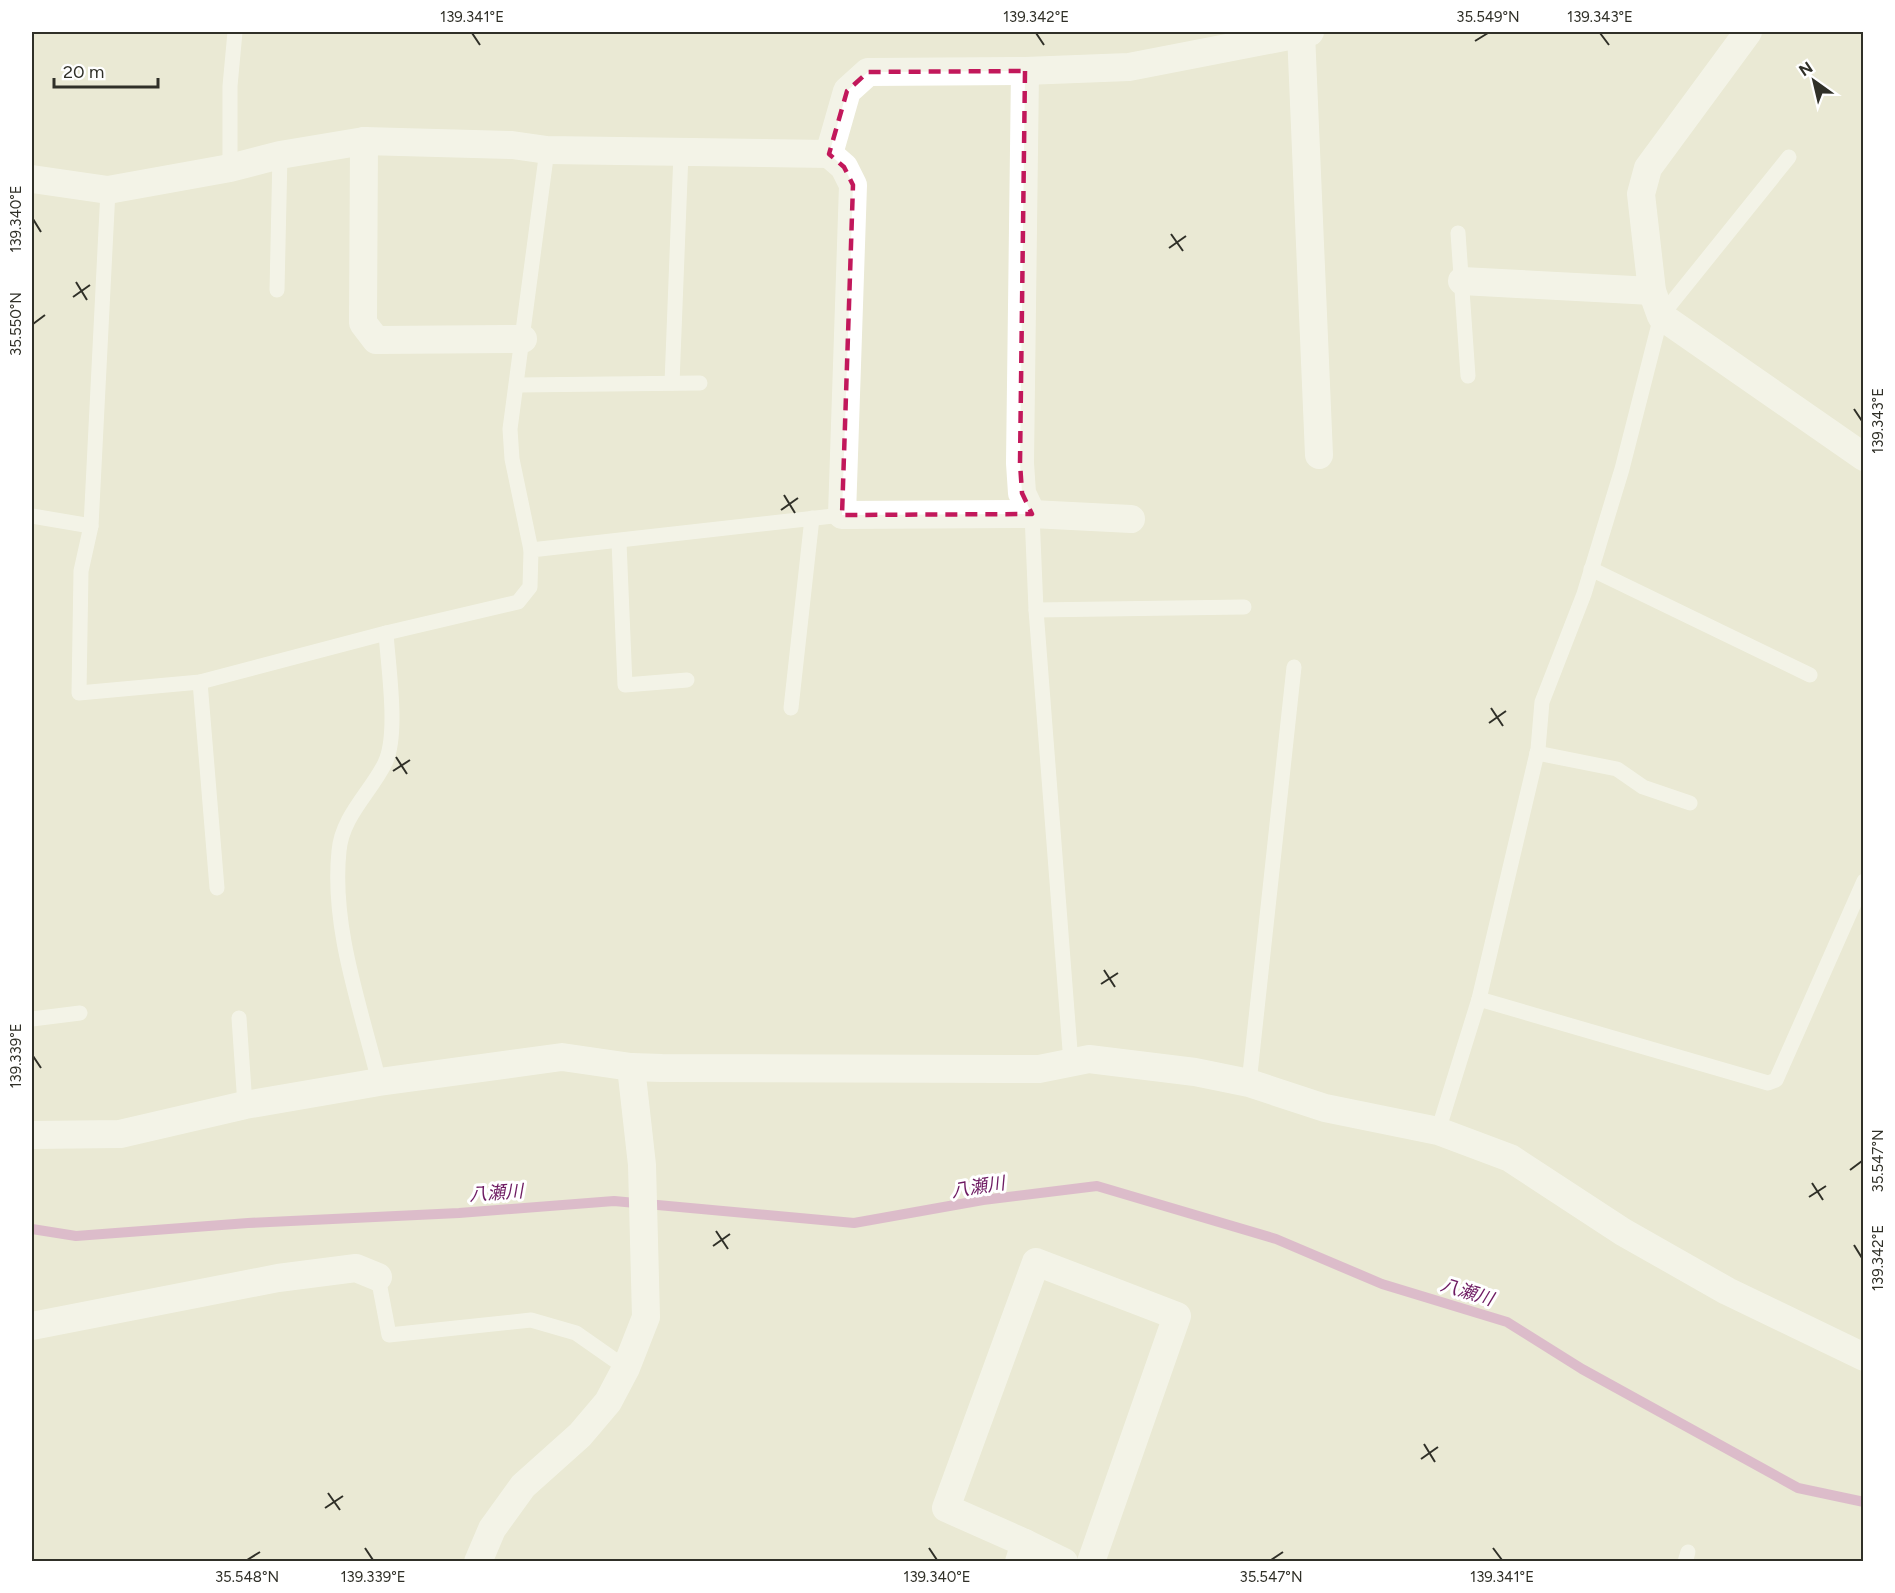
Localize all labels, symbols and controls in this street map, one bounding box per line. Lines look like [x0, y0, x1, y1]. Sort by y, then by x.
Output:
text: 139.341°E [440, 8, 504, 26]
text: 139.342°E [1003, 8, 1069, 26]
text: 35.549°N [1456, 8, 1520, 26]
text: 139.343°E [1567, 8, 1633, 26]
scale bar [54, 51, 158, 89]
north arrow [1784, 51, 1844, 111]
text: N [1795, 58, 1816, 80]
text: 20 m [63, 61, 104, 83]
text: 139.340°E [7, 185, 25, 253]
text: 35.550°N [7, 292, 25, 356]
text: 139.343°E [1869, 388, 1887, 454]
text: 139.339°E [7, 1023, 25, 1089]
text: 35.547°N [1869, 1129, 1887, 1193]
water label: 八瀬川 [950, 1172, 1008, 1202]
water label: 八瀬川 [468, 1180, 526, 1206]
text: 139.342°E [1869, 1225, 1887, 1291]
water label: 八瀬川 [1438, 1274, 1498, 1311]
text: 35.548°N [215, 1568, 279, 1586]
text: 139.339°E [340, 1568, 406, 1586]
text: 139.340°E [903, 1568, 971, 1586]
text: 35.547°N [1239, 1568, 1303, 1586]
text: 139.341°E [1470, 1568, 1534, 1586]

